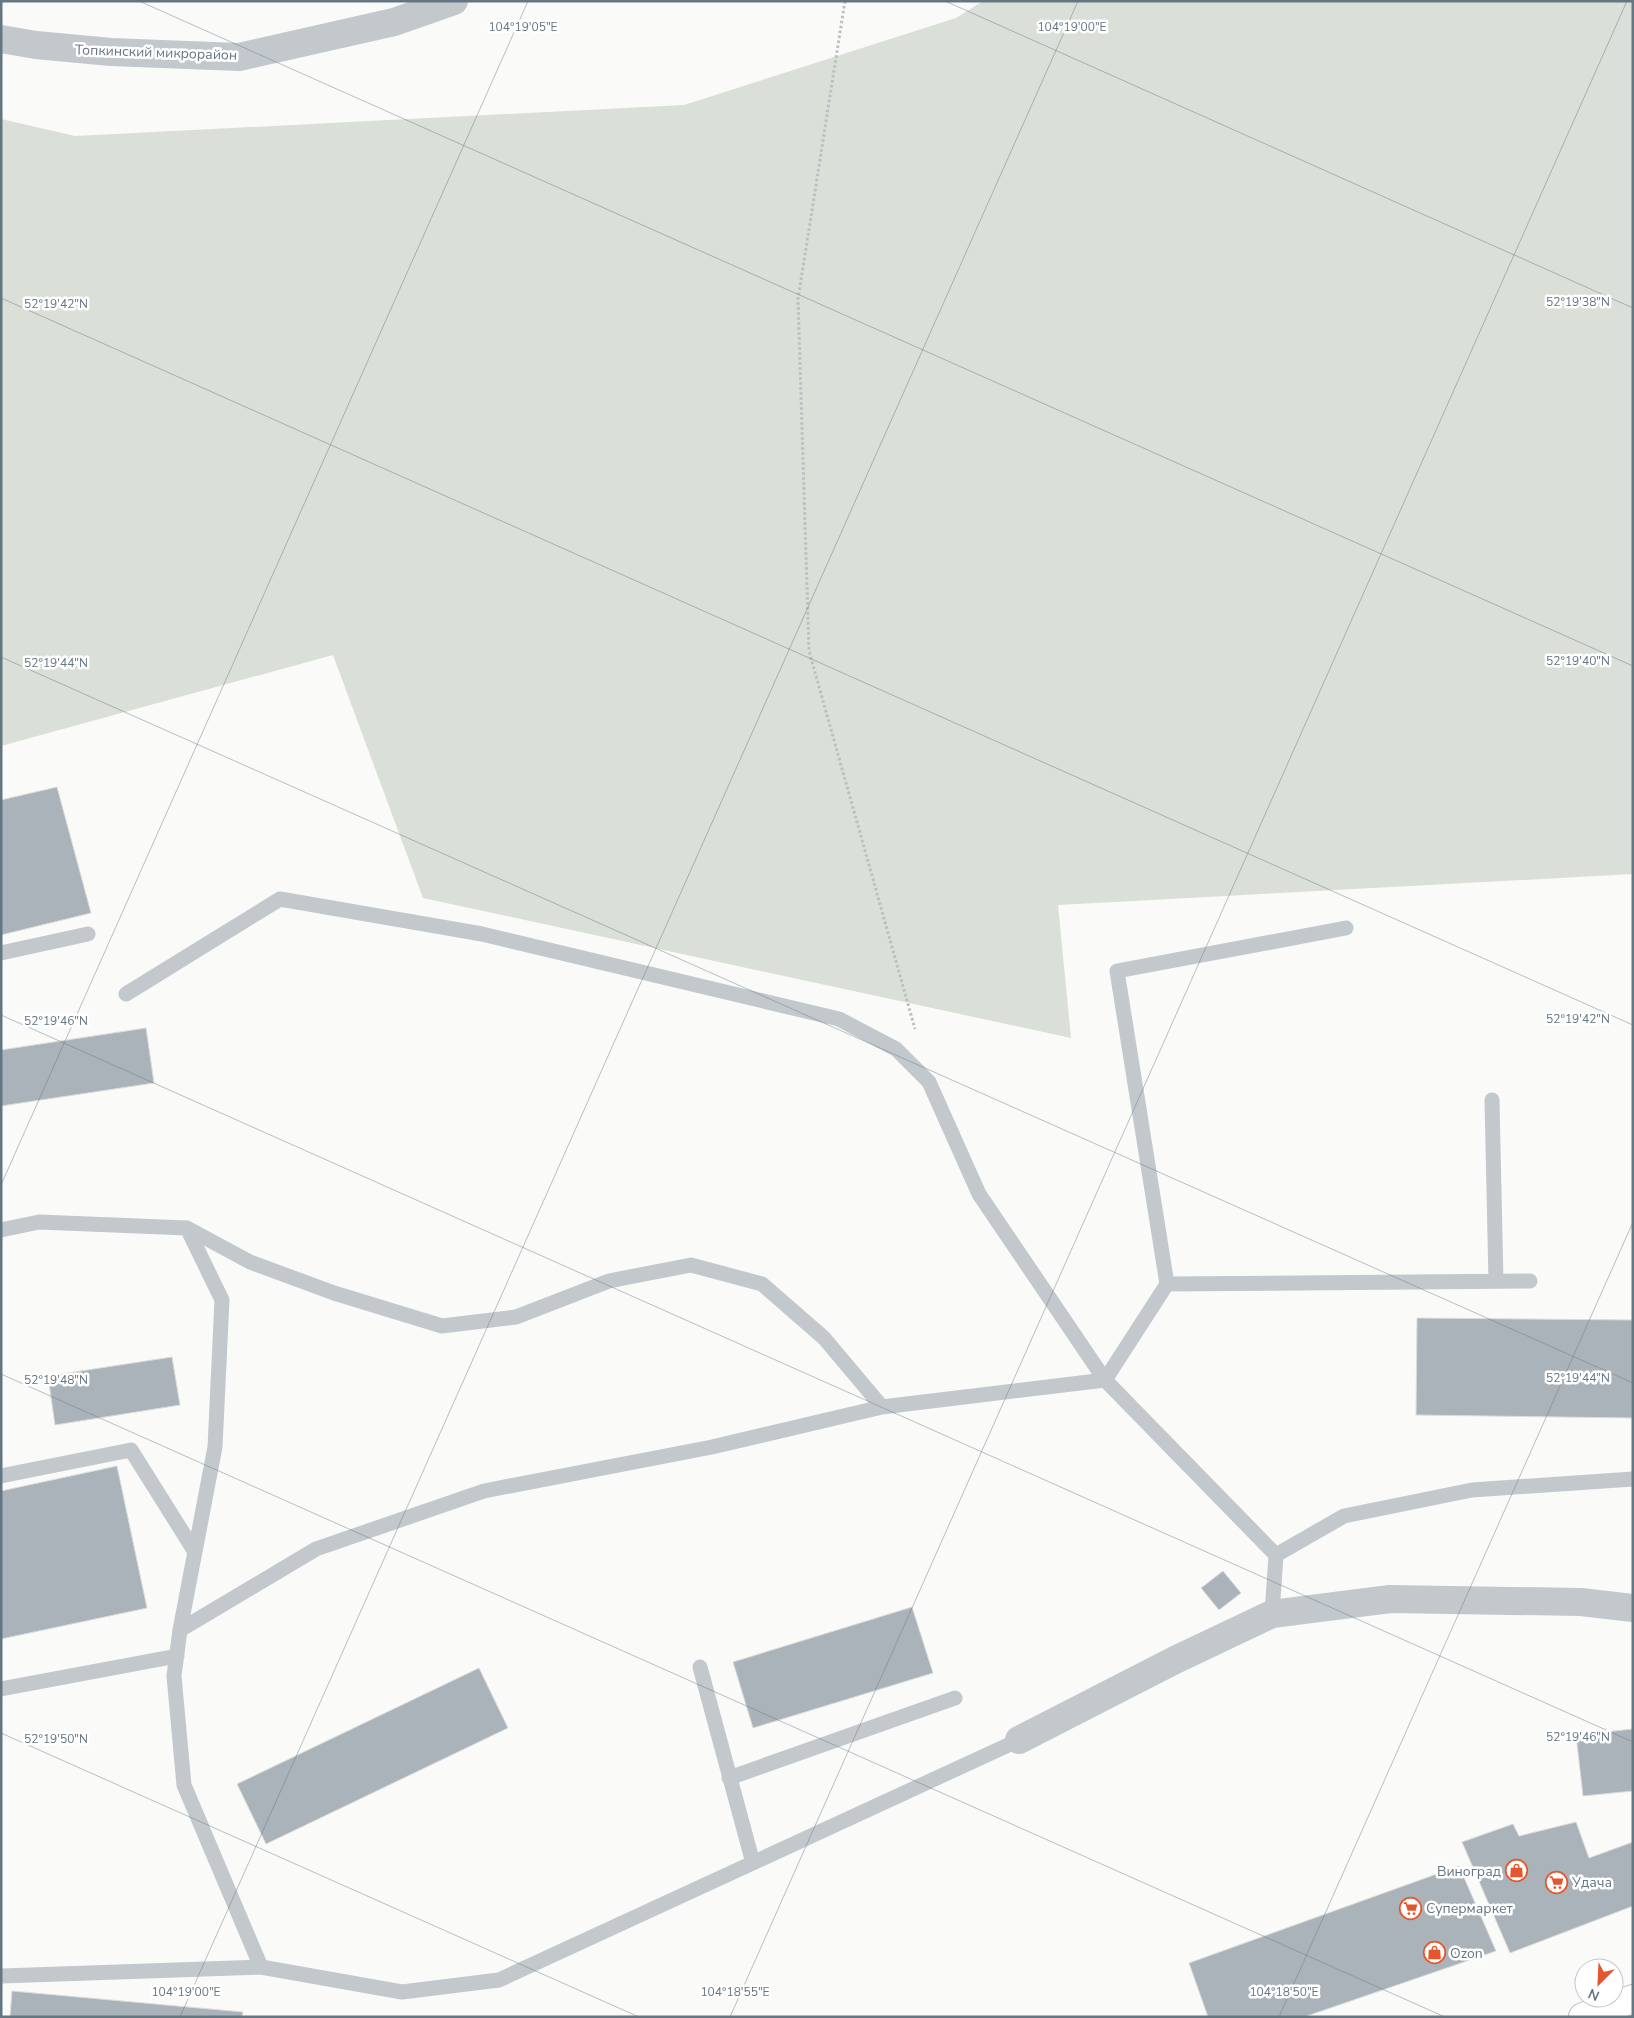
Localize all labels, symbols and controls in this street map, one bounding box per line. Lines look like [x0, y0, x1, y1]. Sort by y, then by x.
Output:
text: 104°19'05"E [488, 19, 558, 35]
text: 104°19'00"E [1037, 19, 1107, 35]
street label: Топкинский микрорайон [75, 40, 237, 65]
text: 52°19'38"N [1546, 294, 1610, 310]
text: 52°19'42"N [24, 296, 88, 312]
text: 52°19'40"N [1546, 653, 1610, 669]
text: 52°19'44"N [24, 655, 88, 671]
text: 52°19'42"N [1546, 1011, 1610, 1027]
text: 52°19'46"N [24, 1013, 88, 1029]
text: 52°19'44"N [1546, 1370, 1610, 1386]
text: 52°19'48"N [24, 1372, 88, 1388]
text: 52°19'46"N [1546, 1729, 1610, 1745]
text: 52°19'50"N [24, 1731, 88, 1747]
shop icon: Виноград [1505, 1859, 1529, 1883]
place label: Виноград [1437, 1862, 1501, 1881]
supermarket icon: Удача [1544, 1870, 1568, 1894]
place label: Удача [1571, 1873, 1612, 1892]
supermarket icon: Супермаркет [1398, 1896, 1422, 1920]
place label: Супермаркет [1426, 1899, 1514, 1918]
shop icon: Ozon [1422, 1941, 1446, 1965]
place label: Ozon [1450, 1944, 1483, 1963]
north arrow [1574, 1958, 1624, 2008]
text: 104°19'00"E [151, 1984, 221, 2000]
text: 104°18'55"E [700, 1984, 770, 2000]
text: 104°18'50"E [1249, 1984, 1319, 2000]
text: N [1585, 1984, 1603, 2005]

